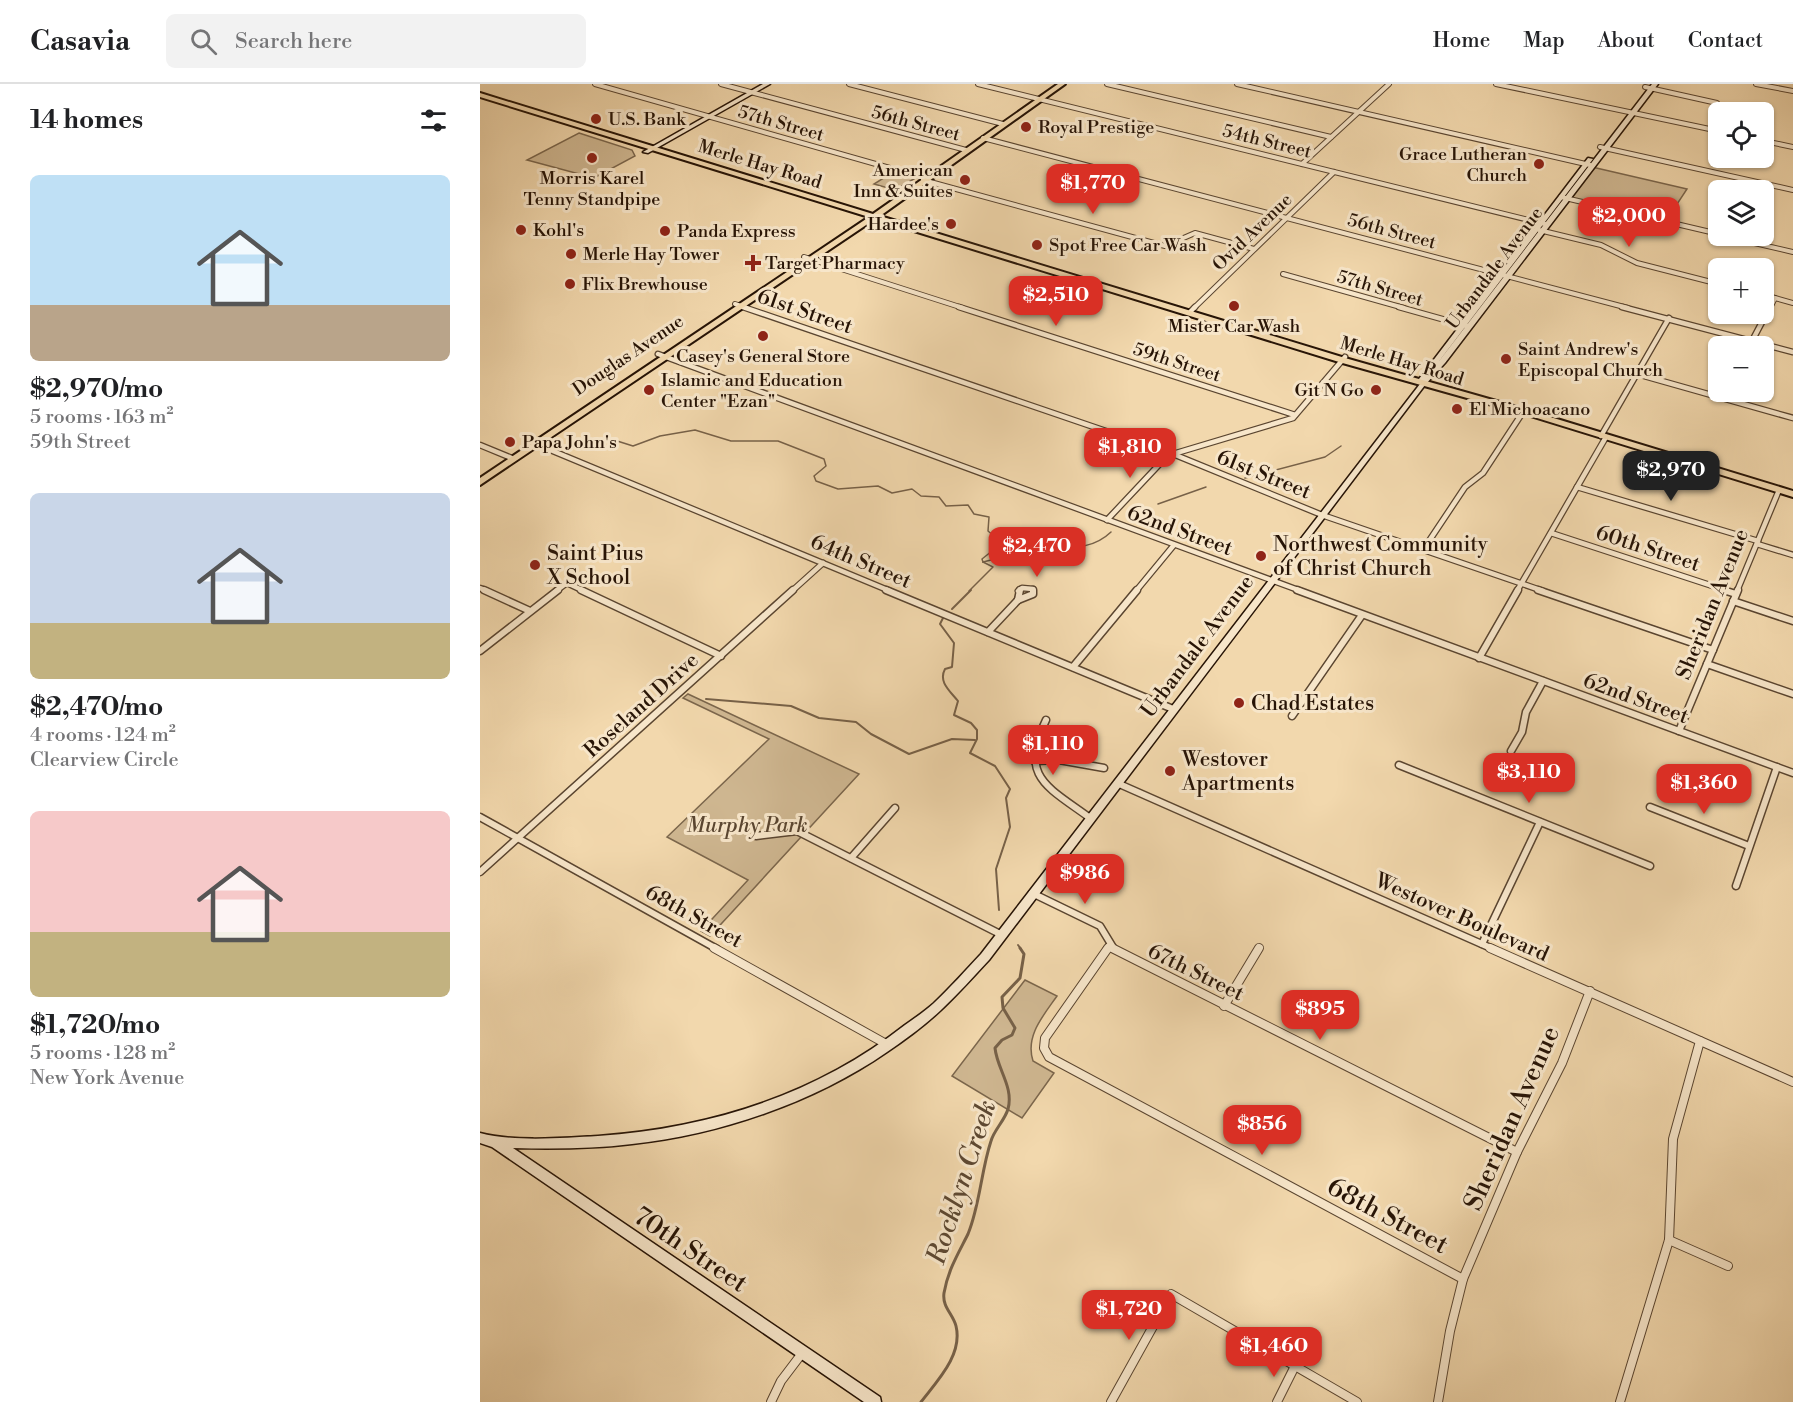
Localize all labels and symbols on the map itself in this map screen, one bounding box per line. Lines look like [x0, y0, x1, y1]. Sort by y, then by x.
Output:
street label: 57th Street [735, 100, 827, 147]
street label: 56th Street [869, 101, 963, 146]
place label: U.S. Bank [608, 108, 687, 131]
marker: U.S. Bank [589, 112, 603, 126]
place label: Royal Prestige [1038, 116, 1154, 139]
street label: 54th Street [1220, 119, 1314, 164]
marker: Royal Prestige [1019, 120, 1033, 134]
street label: Merle Hay Road [695, 135, 825, 194]
place label: Grace Lutheran Church [1399, 143, 1527, 187]
marker: Morris Karel Tenny Standpipe [585, 151, 599, 165]
marker: Grace Lutheran Church [1532, 157, 1546, 171]
place label: American Inn & Suites [853, 159, 953, 203]
pin: $1,770 [1044, 164, 1142, 215]
place label: Morris Karel Tenny Standpipe [524, 167, 660, 211]
marker: American Inn & Suites [958, 173, 972, 187]
street label: Ovid Avenue [1208, 189, 1297, 276]
pin: $2,000 [1580, 197, 1678, 248]
street label: Urbandale Avenue [1441, 203, 1548, 334]
street label: 56th Street [1345, 209, 1439, 254]
place label: Hardee's [868, 213, 939, 236]
marker: Hardee's [944, 217, 958, 231]
place label: Kohl's [533, 219, 584, 242]
place label: Panda Express [677, 220, 796, 243]
marker: Kohl's [514, 223, 528, 237]
marker: Panda Express [658, 224, 672, 238]
place label: Spot Free Car Wash [1049, 234, 1207, 257]
marker: Spot Free Car Wash [1030, 238, 1044, 252]
place label: Merle Hay Tower [583, 243, 720, 266]
marker: Merle Hay Tower [564, 247, 578, 261]
place label: Target Pharmacy [765, 252, 905, 275]
marker: Target Pharmacy [746, 256, 760, 270]
street label: 57th Street [1334, 265, 1426, 312]
place label: Flix Brewhouse [582, 273, 708, 296]
pin: $2,510 [1007, 276, 1105, 327]
marker: Flix Brewhouse [563, 277, 577, 291]
street label: 61st Street [753, 283, 856, 341]
marker: Mister Car Wash [1227, 299, 1241, 313]
street label: Douglas Avenue [568, 310, 688, 401]
place label: Mister Car Wash [1168, 315, 1301, 338]
marker: Casey's General Store [756, 329, 770, 343]
street label: Merle Hay Road [1337, 332, 1467, 391]
street label: 59th Street [1130, 338, 1224, 388]
place label: Saint Andrew's Episcopal Church [1518, 338, 1663, 382]
place label: Casey's General Store [676, 345, 850, 368]
marker: Saint Andrew's Episcopal Church [1499, 352, 1513, 366]
place label: Islamic and Education Center "Ezan" [661, 369, 843, 413]
place label: Git N Go [1294, 379, 1364, 402]
marker: Islamic and Education Center "Ezan" [642, 383, 656, 397]
marker: Git N Go [1369, 383, 1383, 397]
place label: El Michoacano [1469, 398, 1590, 421]
marker: El Michoacano [1450, 402, 1464, 416]
pin: $1,810 [1081, 428, 1179, 479]
place label: Papa John's [522, 431, 617, 454]
marker: Papa John's [503, 435, 517, 449]
street label: 61st Street [1213, 444, 1315, 506]
pin: $2,970 [1622, 451, 1720, 502]
street label: 62nd Street [1123, 500, 1237, 562]
street label: 60th Street [1592, 520, 1704, 578]
street label: Sheridan Avenue [1671, 525, 1755, 684]
pin: $2,470 [988, 527, 1086, 578]
street label: 64th Street [806, 529, 916, 595]
place label: Northwest Community of Christ Church [1273, 532, 1489, 582]
place label: Saint Pius X School [546, 541, 643, 591]
marker: Northwest Community of Christ Church [1254, 549, 1268, 563]
marker: Saint Pius X School [528, 558, 542, 572]
street label: Urbandale Avenue [1136, 570, 1260, 723]
street label: Roseland Drive [579, 648, 704, 764]
street label: 62nd Street [1579, 668, 1693, 730]
place label: Chad Estates [1251, 691, 1374, 717]
marker: Chad Estates [1232, 696, 1246, 710]
pin: $1,110 [1004, 725, 1102, 776]
place label: Westover Apartments [1181, 747, 1294, 797]
pin: $3,110 [1480, 753, 1578, 804]
marker: Westover Apartments [1163, 764, 1177, 778]
pin: $1,360 [1655, 764, 1753, 815]
park label: Murphy Park [686, 813, 808, 839]
pin: $986 [1049, 854, 1121, 905]
street label: Westover Boulevard [1370, 868, 1553, 968]
street label: 68th Street [640, 880, 747, 954]
street label: 67th Street [1143, 938, 1248, 1008]
pin: $895 [1284, 990, 1356, 1041]
street label: Sheridan Avenue [1457, 1021, 1567, 1216]
water label: Rocklyn Creek [919, 1096, 1005, 1270]
pin: $856 [1226, 1105, 1298, 1156]
street label: 68th Street [1321, 1171, 1454, 1261]
street label: 70th Street [627, 1200, 754, 1300]
pin: $1,720 [1080, 1290, 1178, 1341]
pin: $1,460 [1225, 1327, 1323, 1378]

